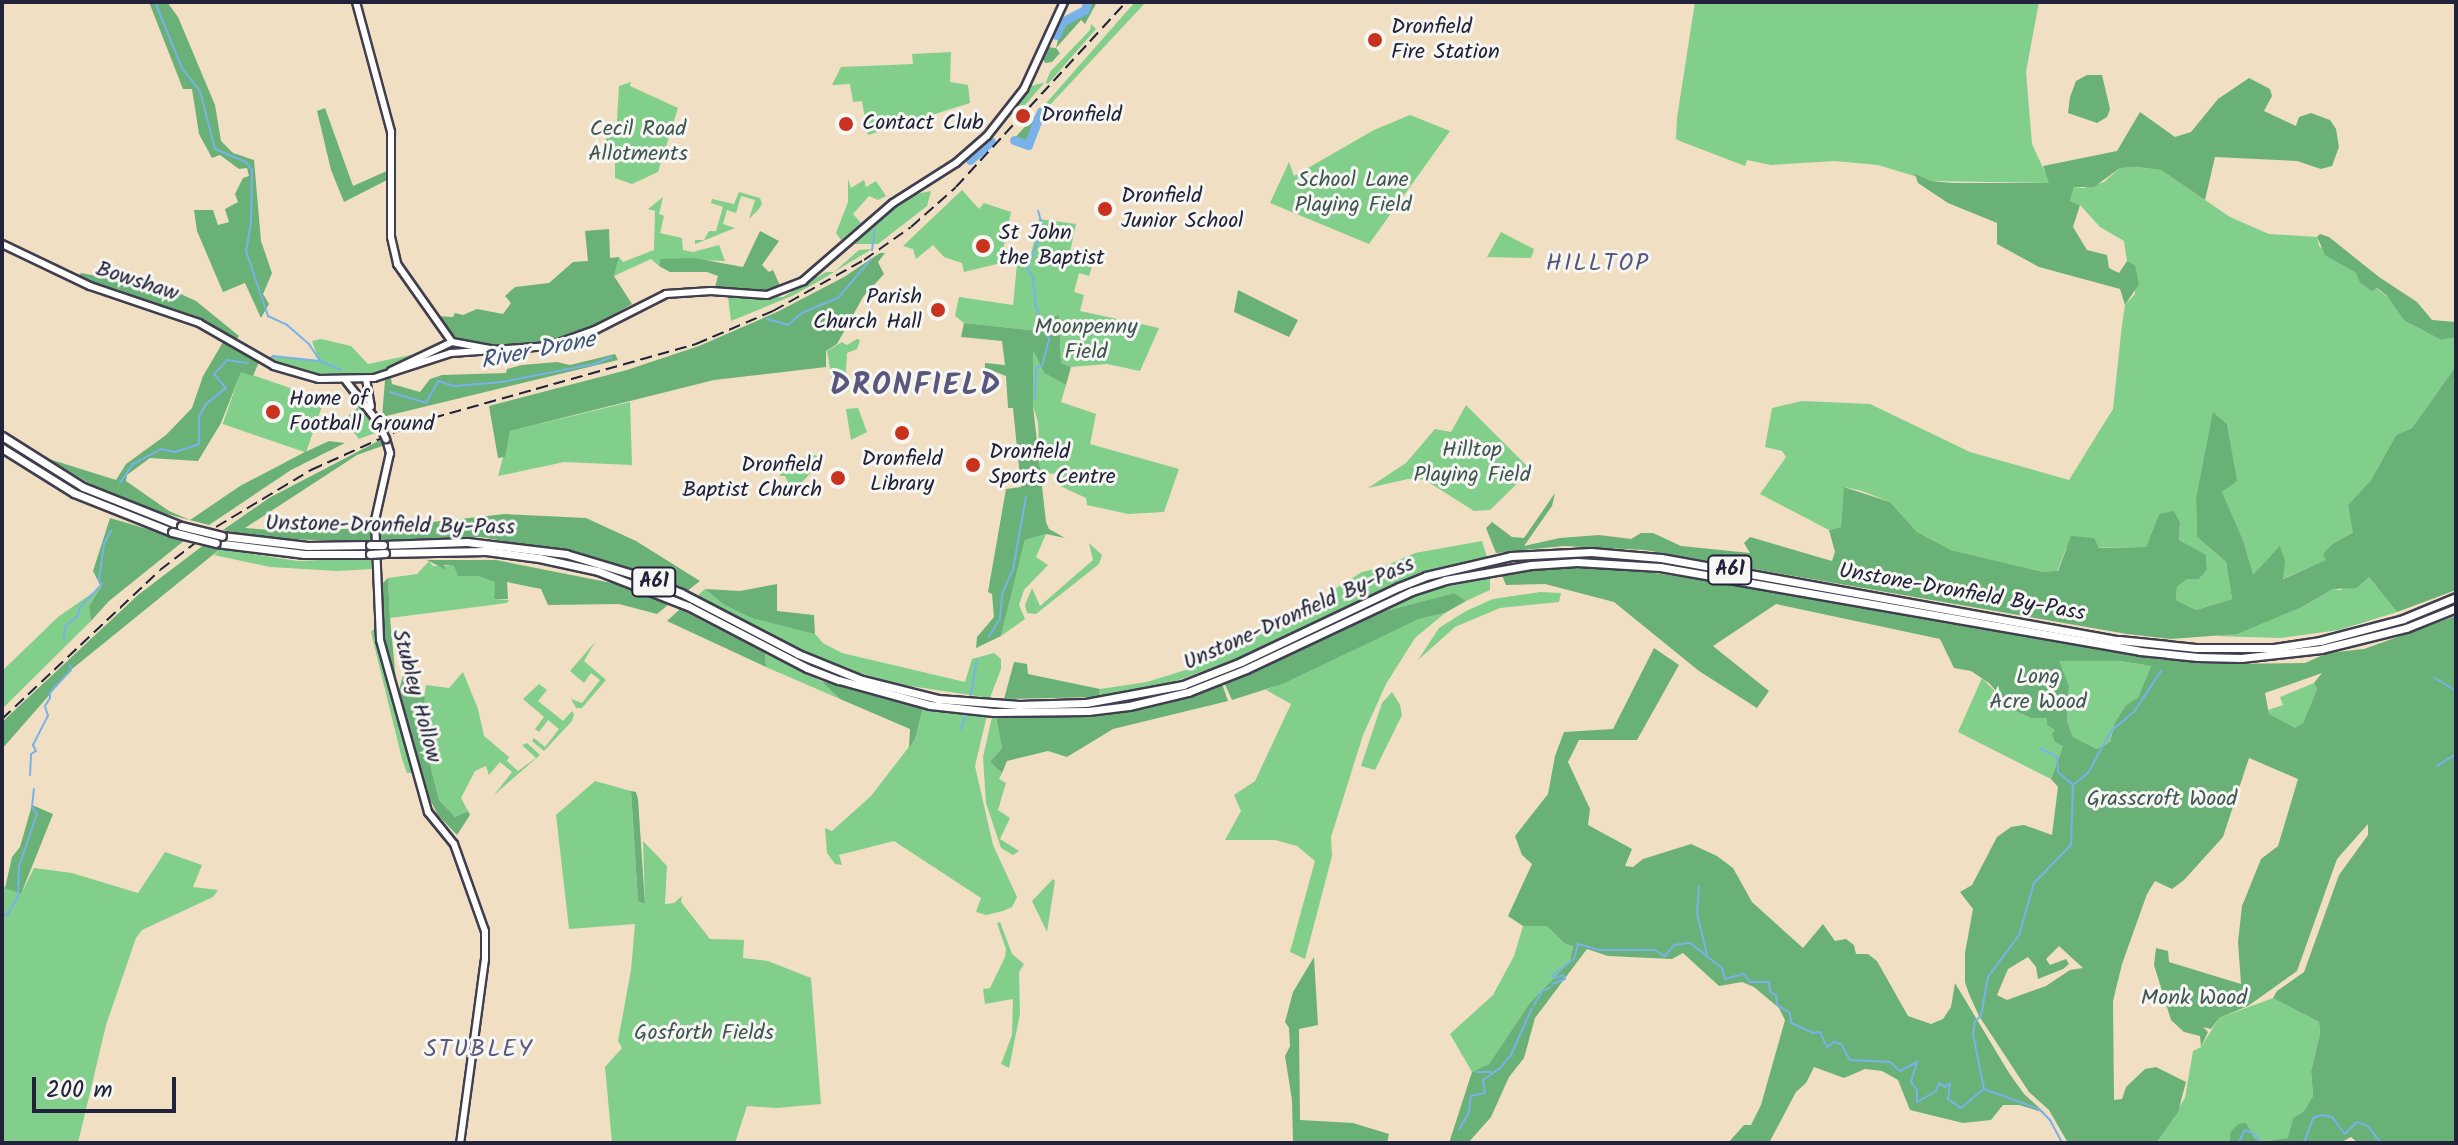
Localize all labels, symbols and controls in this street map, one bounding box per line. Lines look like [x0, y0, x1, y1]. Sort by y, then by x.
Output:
place label: Dronfield Fire Station [1391, 14, 1500, 66]
marker: Dronfield Fire Station [1366, 31, 1384, 49]
place label: Dronfield [1041, 103, 1122, 129]
marker: Dronfield [1012, 105, 1034, 127]
place label: Contact Club [862, 111, 984, 137]
marker: Contact Club [837, 115, 855, 133]
park label: Cecil Road Allotments [588, 116, 688, 168]
park label: School Lane Playing Field [1294, 167, 1412, 218]
place label: Dronfield Junior School [1121, 183, 1243, 234]
marker: Dronfield Junior School [1096, 200, 1114, 218]
place label: St John the Baptist [999, 220, 1105, 272]
marker: St John the Baptist [974, 237, 992, 255]
district label: HILLTOP [1546, 250, 1650, 278]
street label: Bowshaw [92, 256, 182, 308]
place label: Parish Church Hall [813, 284, 922, 336]
marker: Parish Church Hall [929, 301, 947, 319]
park label: Moonpenny Field [1034, 314, 1138, 366]
water label: River Drone [478, 326, 598, 376]
district label: DRONFIELD [830, 368, 1002, 404]
place label: Home of Football Ground [289, 386, 434, 438]
marker: Home of Football Ground [264, 403, 282, 421]
marker: Dronfield Library [893, 424, 911, 442]
park label: Hilltop Playing Field [1413, 437, 1531, 488]
place label: Dronfield Sports Centre [989, 439, 1116, 490]
place label: Dronfield Library [861, 446, 943, 498]
place label: Dronfield Baptist Church [682, 452, 822, 504]
marker: Dronfield Sports Centre [964, 456, 982, 474]
marker: Dronfield Baptist Church [829, 469, 847, 487]
street label: Unstone-Dronfield By-Pass [265, 511, 515, 541]
street label: Unstone-Dronfield By-Pass [1180, 551, 1418, 677]
road number: A61 [1706, 554, 1754, 586]
street label: Unstone-Dronfield By-Pass [1837, 558, 2087, 628]
road number: A61 [630, 566, 678, 598]
street label: Stubley Hollow [386, 626, 446, 766]
park label: Long Acre Wood [1989, 664, 2087, 716]
park label: Grasscroft Wood [2087, 787, 2237, 813]
park label: Monk Wood [2141, 986, 2247, 1012]
park label: Gosforth Fields [634, 1021, 774, 1047]
district label: STUBLEY [424, 1036, 534, 1064]
scale bar [36, 1061, 180, 1111]
text: 200 m [46, 1071, 113, 1110]

